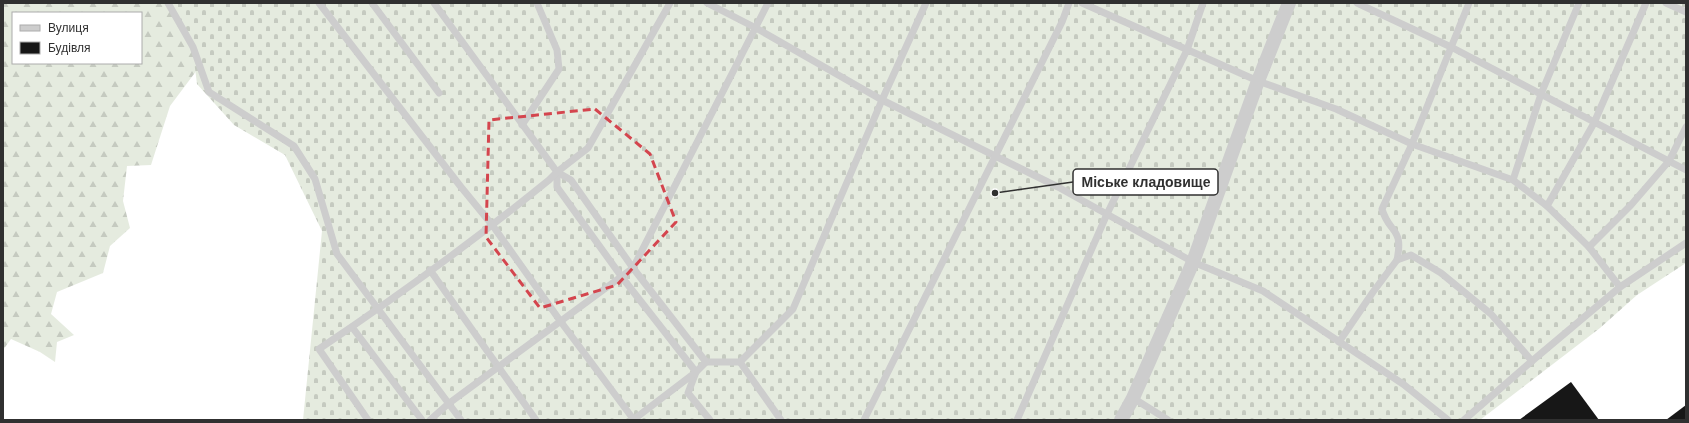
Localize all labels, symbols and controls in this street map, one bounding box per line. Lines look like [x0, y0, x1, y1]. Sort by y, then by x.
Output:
legend [12, 12, 142, 64]
text: Вулиця [48, 21, 89, 35]
text: Будівля [48, 41, 90, 55]
callout: Міське кладовище [1073, 169, 1218, 195]
text: Міське кладовище [1082, 174, 1211, 190]

